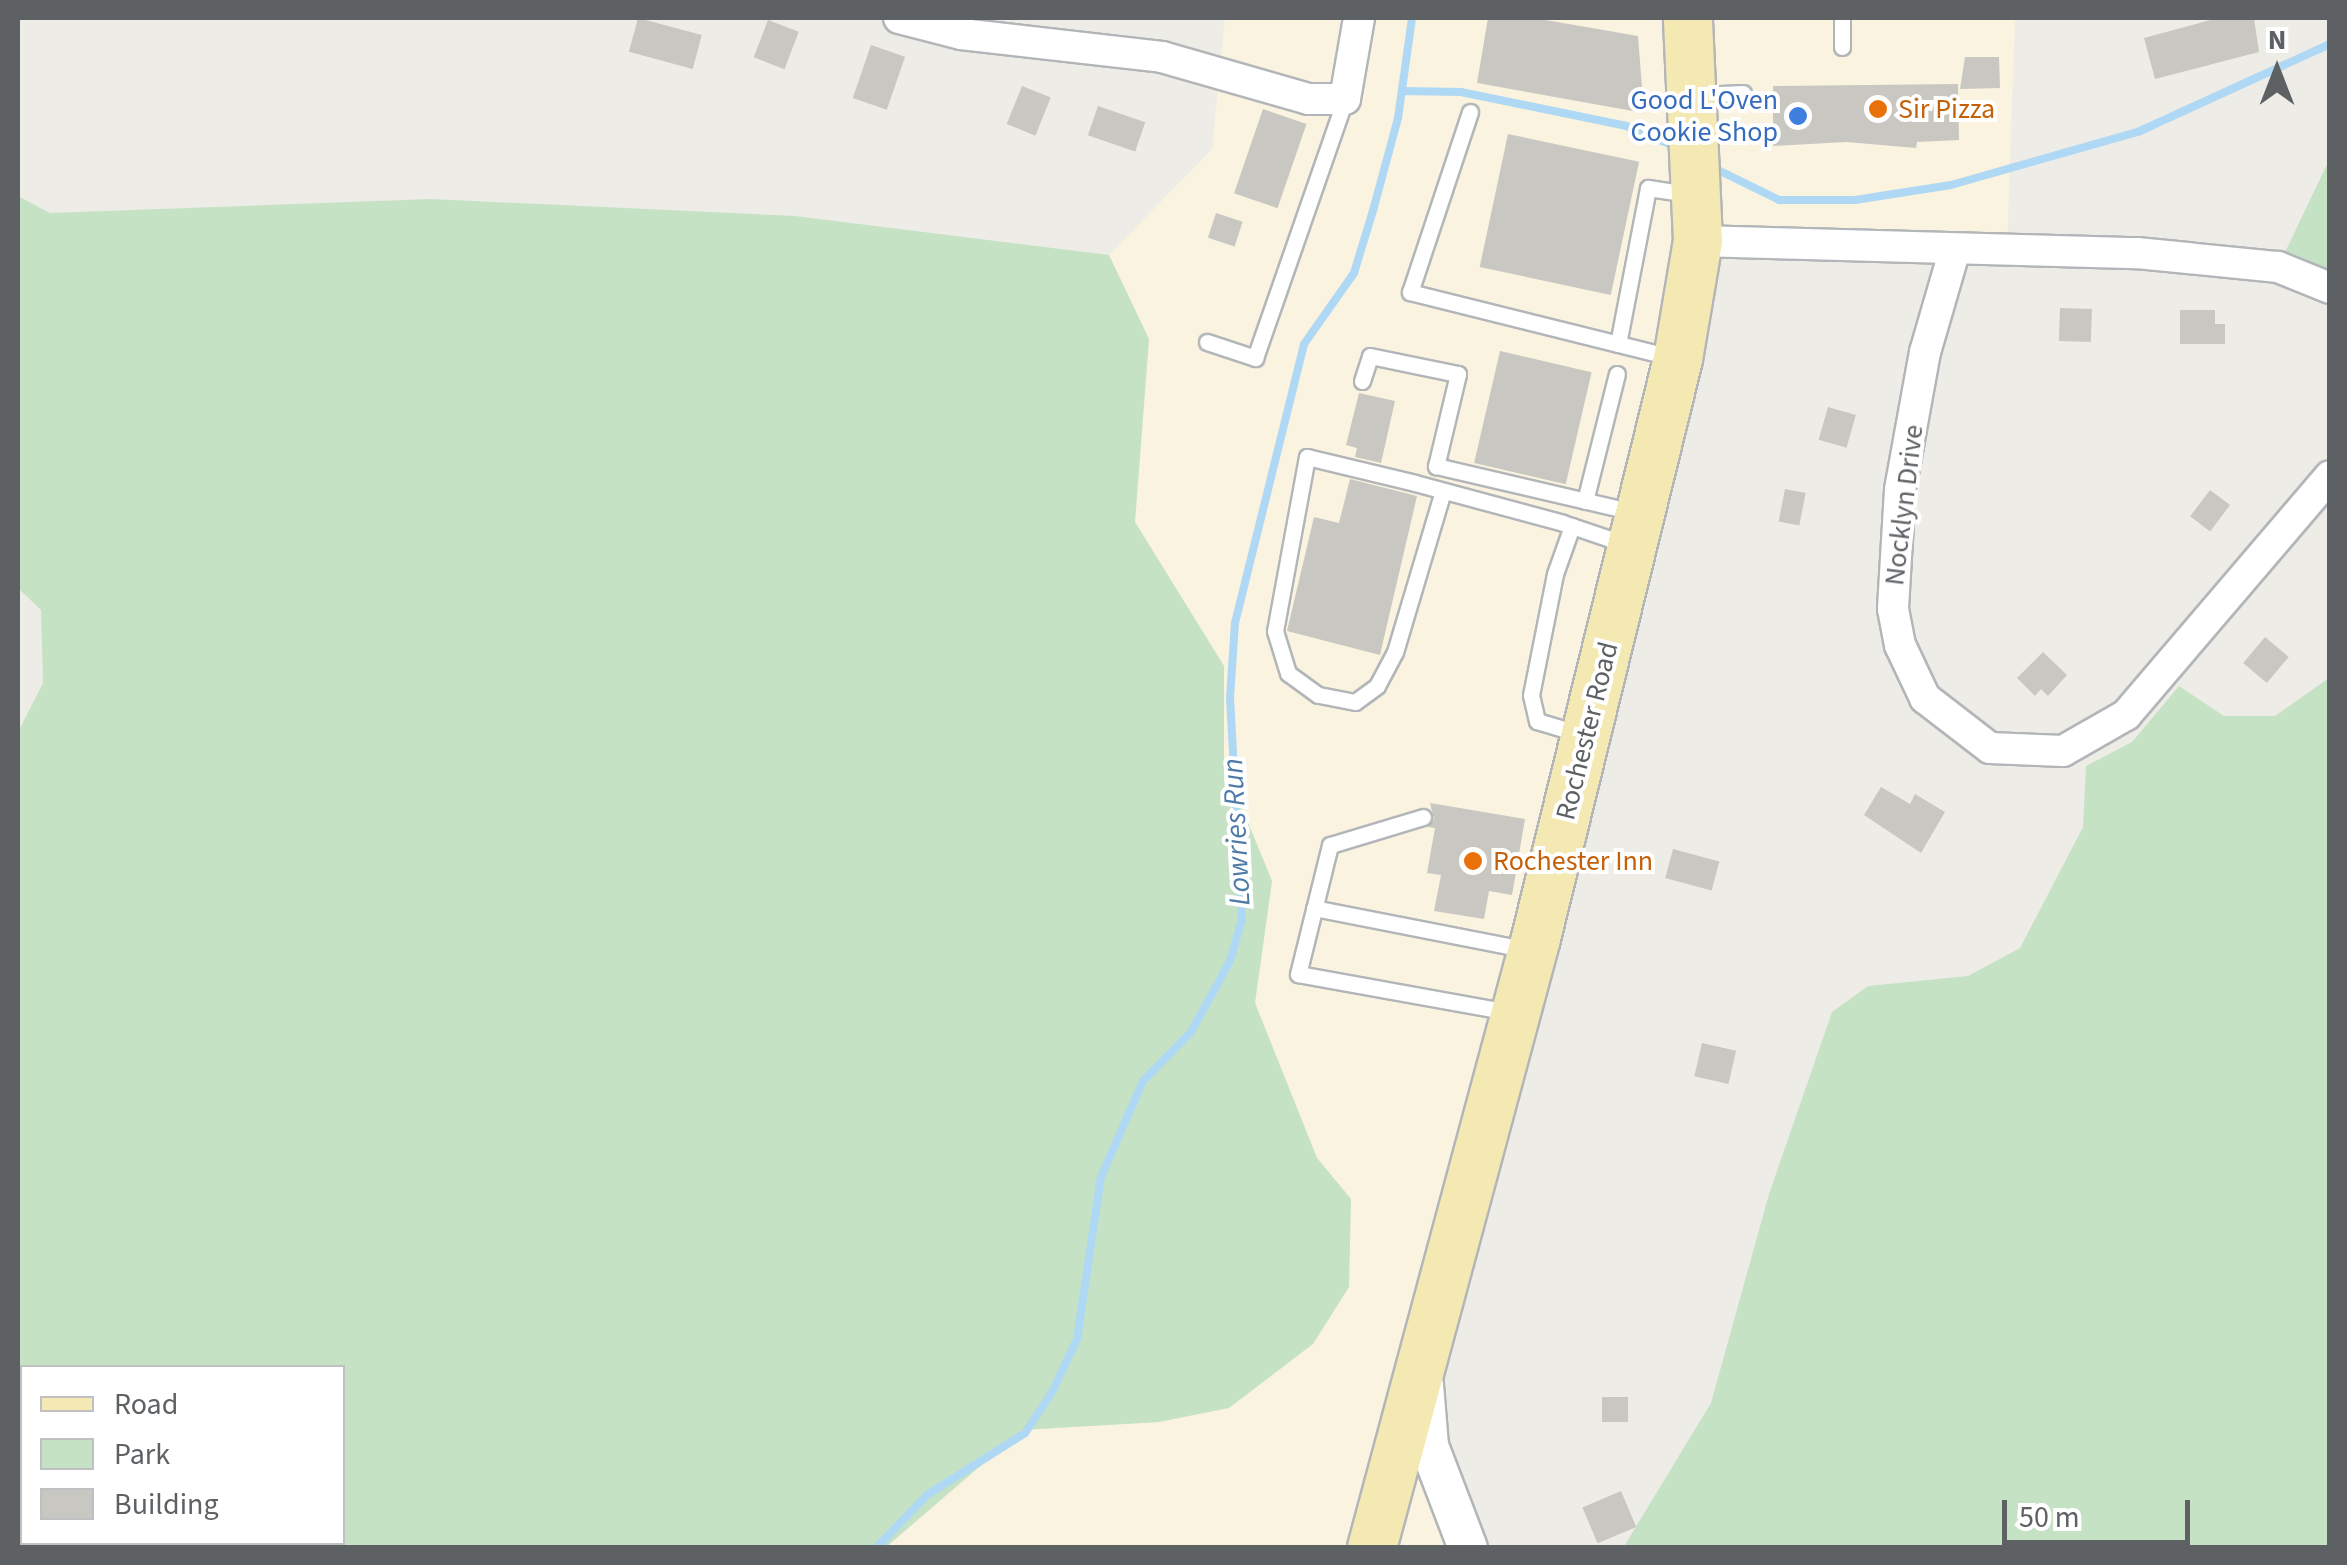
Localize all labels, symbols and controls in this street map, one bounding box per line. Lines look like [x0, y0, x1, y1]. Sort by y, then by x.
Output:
north arrow [2227, 20, 2327, 120]
text: N [2268, 20, 2286, 60]
place label: Good L'Oven Cookie Shop [1630, 83, 1778, 149]
place label: Sir Pizza [1898, 92, 1995, 126]
marker: Sir Pizza [1867, 98, 1889, 120]
marker: Good L'Oven Cookie Shop [1787, 105, 1809, 127]
street label: Nocklyn Drive [1877, 423, 1931, 587]
street label: Rochester Road [1549, 639, 1625, 823]
water label: Lowries Run [1215, 757, 1259, 907]
place label: Rochester Inn [1493, 844, 1653, 878]
marker: Rochester Inn [1462, 850, 1484, 872]
legend [20, 1365, 345, 1545]
text: Road [114, 1383, 178, 1426]
text: Park [114, 1433, 170, 1476]
scale bar [2007, 1480, 2194, 1542]
text: Building [114, 1483, 219, 1526]
text: 50 m [2019, 1496, 2080, 1539]

